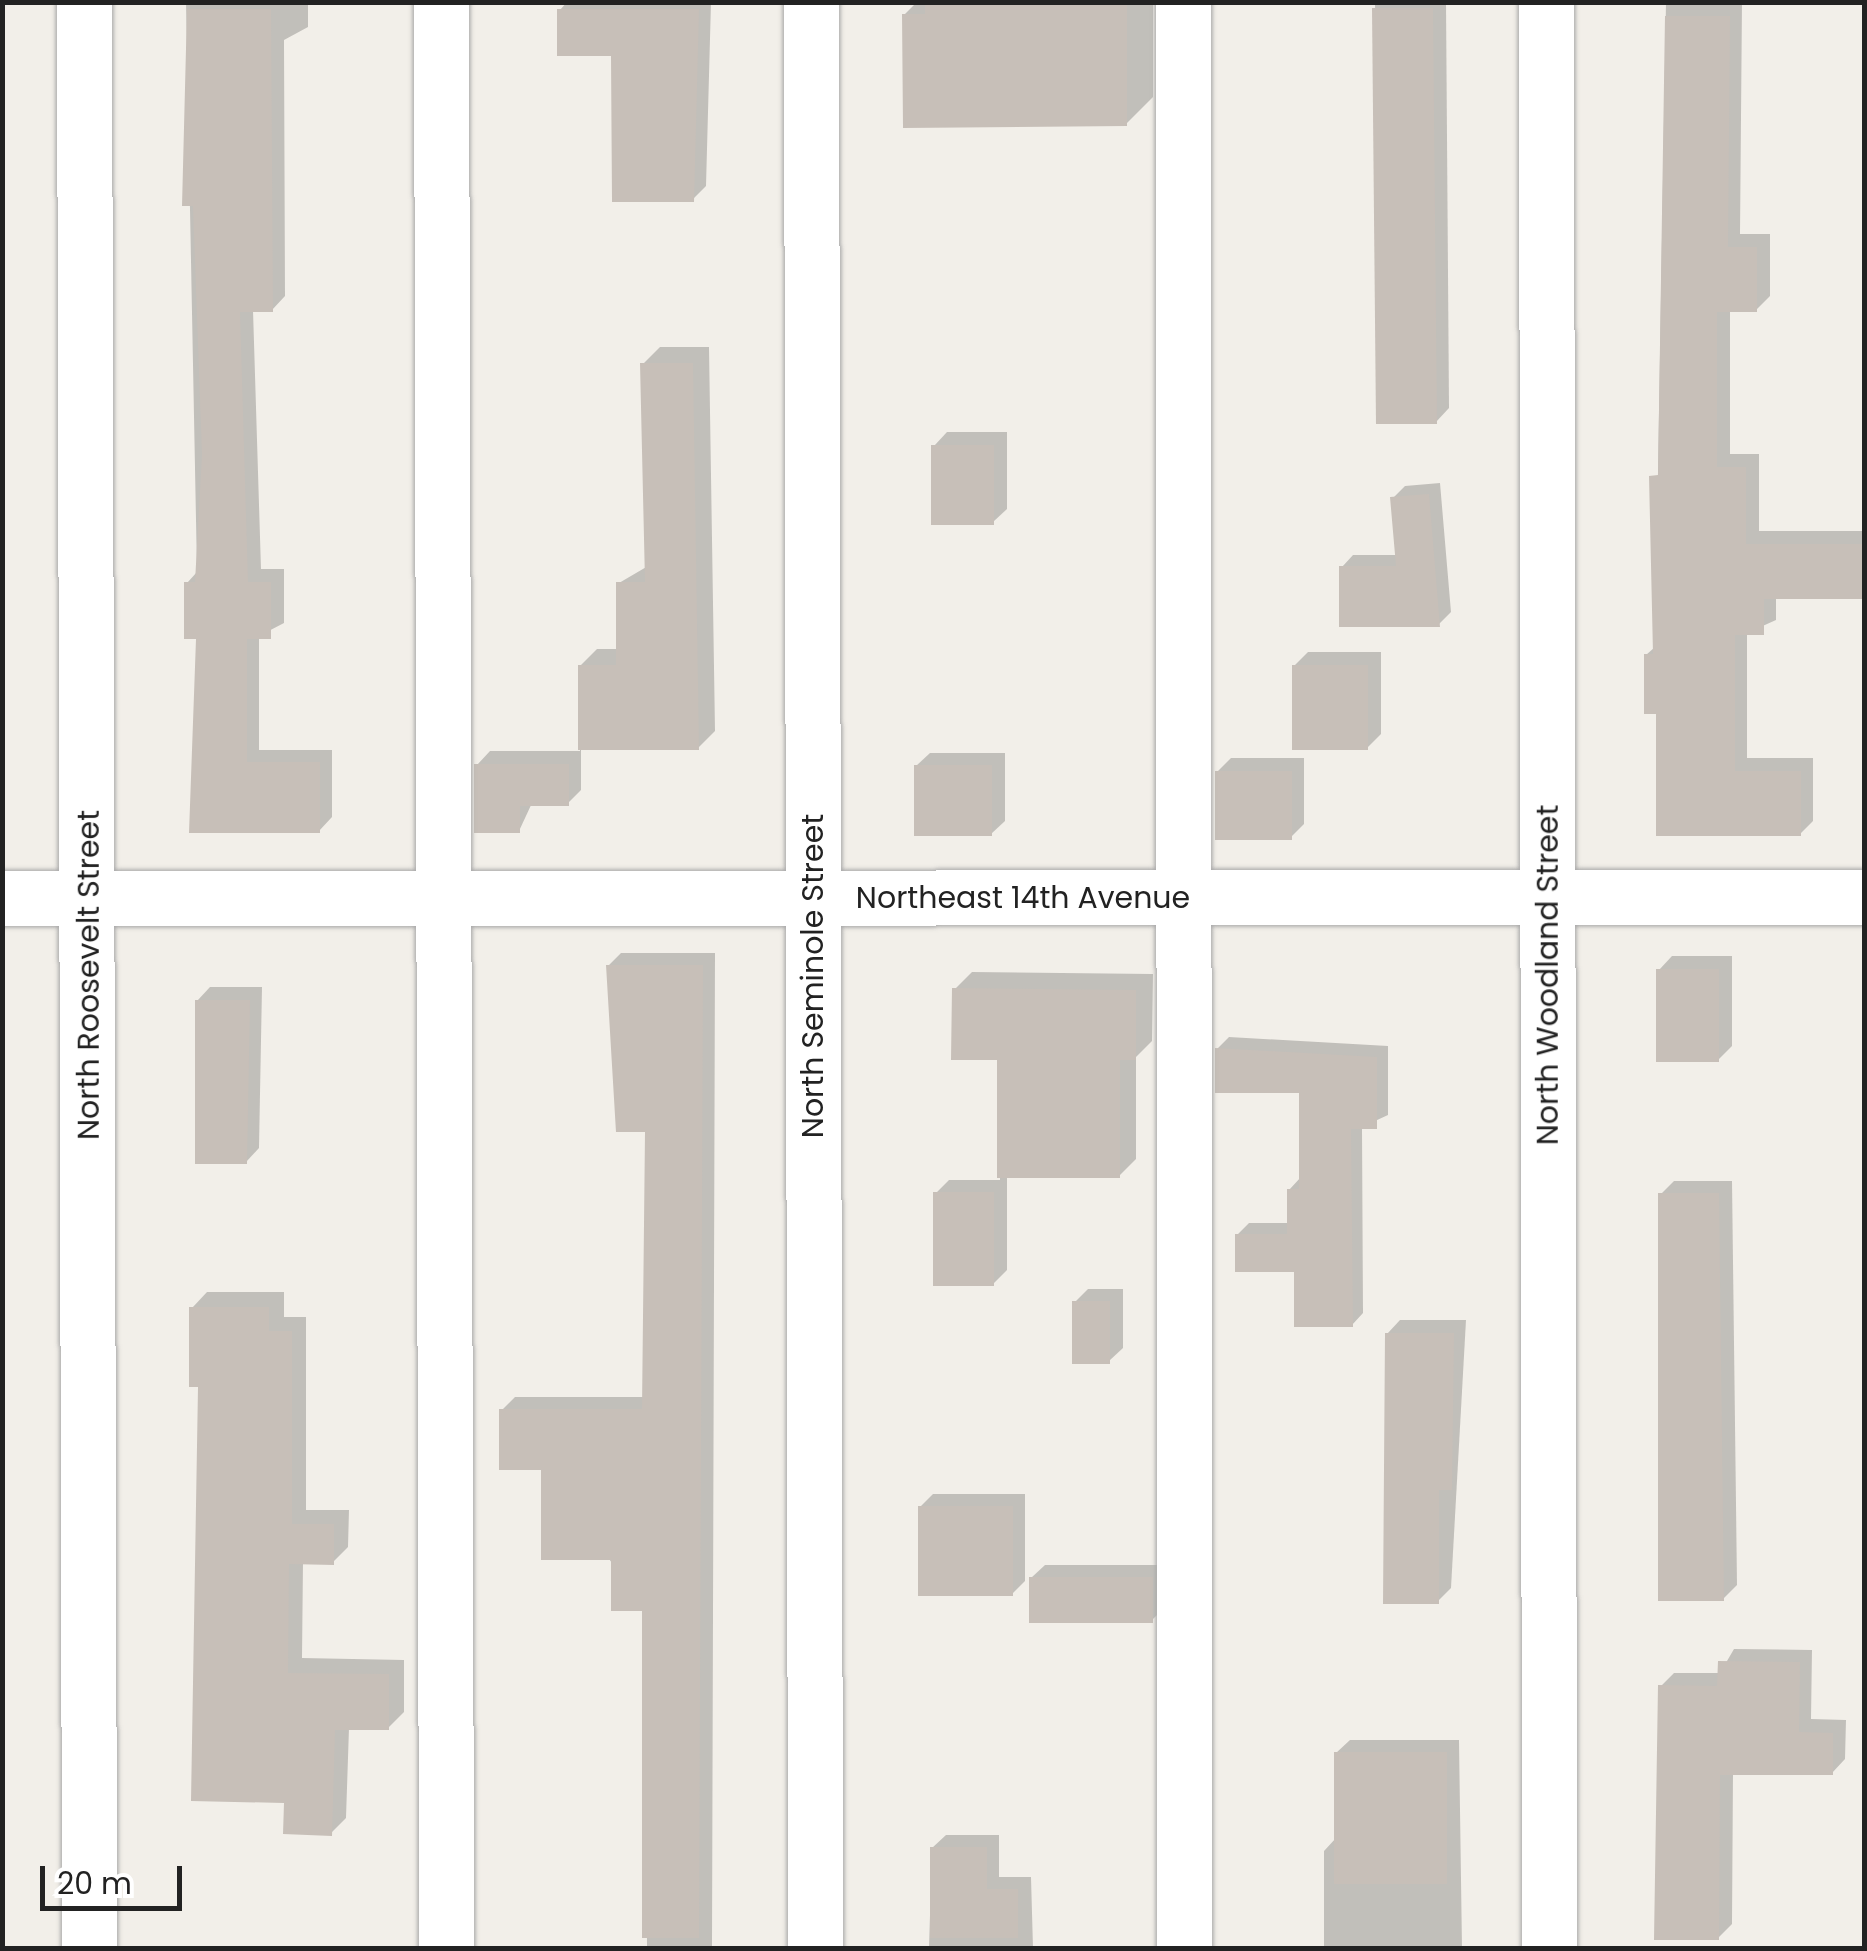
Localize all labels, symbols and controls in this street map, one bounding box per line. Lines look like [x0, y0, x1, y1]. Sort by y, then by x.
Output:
street label: North Woodland Street [1530, 805, 1566, 1145]
street label: North Roosevelt Street [71, 810, 107, 1140]
street label: North Seminole Street [795, 814, 831, 1138]
street label: Northeast 14th Avenue [856, 880, 1190, 916]
scale bar [45, 1846, 188, 1908]
text: 20 m [57, 1862, 132, 1905]

